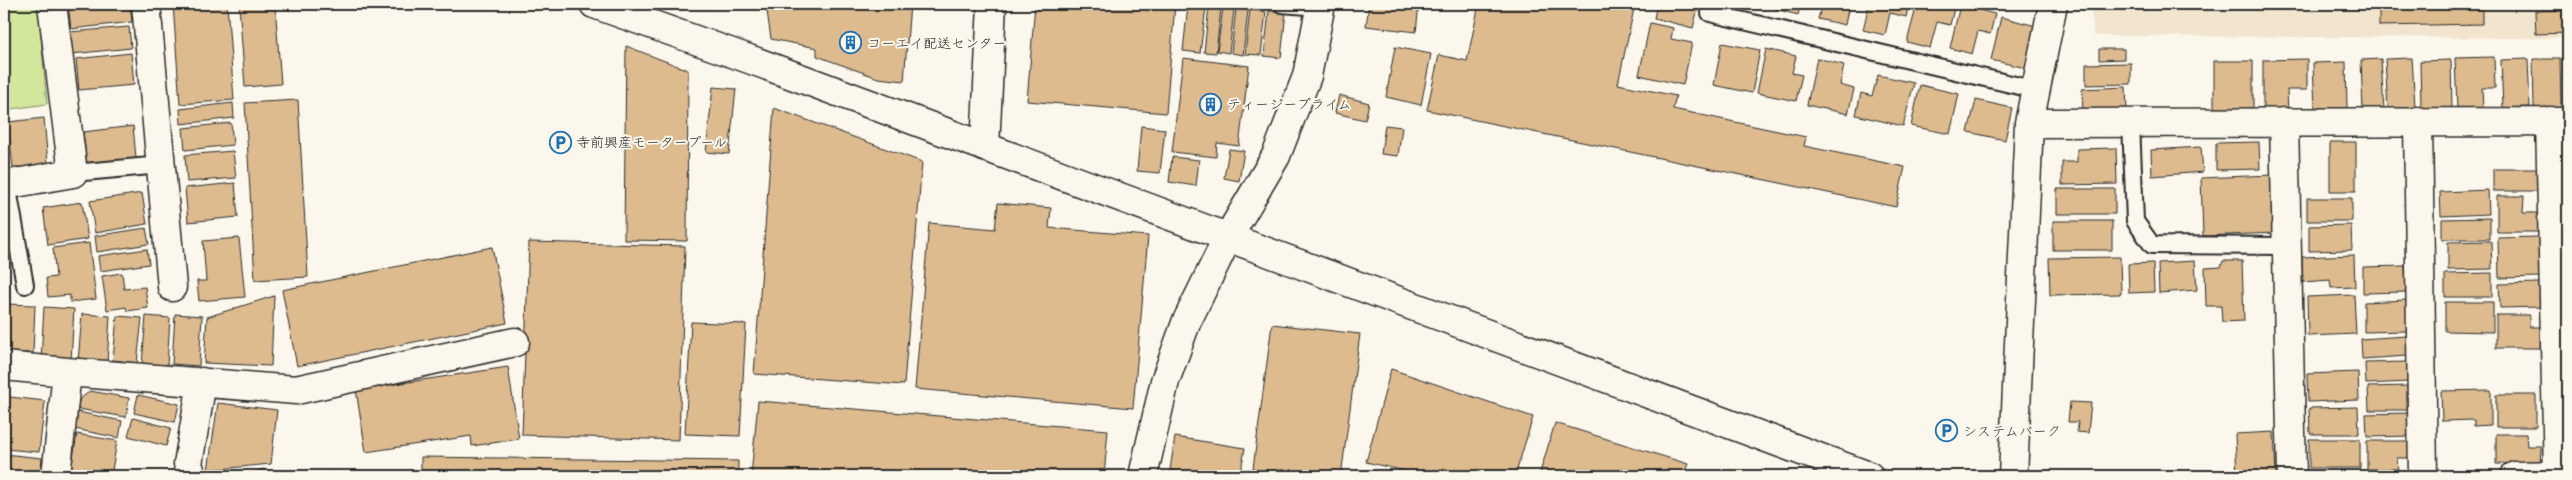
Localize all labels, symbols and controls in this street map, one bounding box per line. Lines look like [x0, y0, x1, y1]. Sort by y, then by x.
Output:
building icon: コーエイ配送センター [839, 31, 863, 55]
place label: コーエイ配送センター [867, 32, 1006, 53]
building icon: ティージープライム [1199, 92, 1223, 116]
place label: ティージープライム [1227, 93, 1352, 114]
parking icon: 寺前興産モータープール [548, 130, 572, 154]
place label: 寺前興産モータープール [576, 131, 727, 152]
parking icon: システムパーク [1935, 419, 1959, 443]
place label: システムパーク [1963, 420, 2061, 441]

